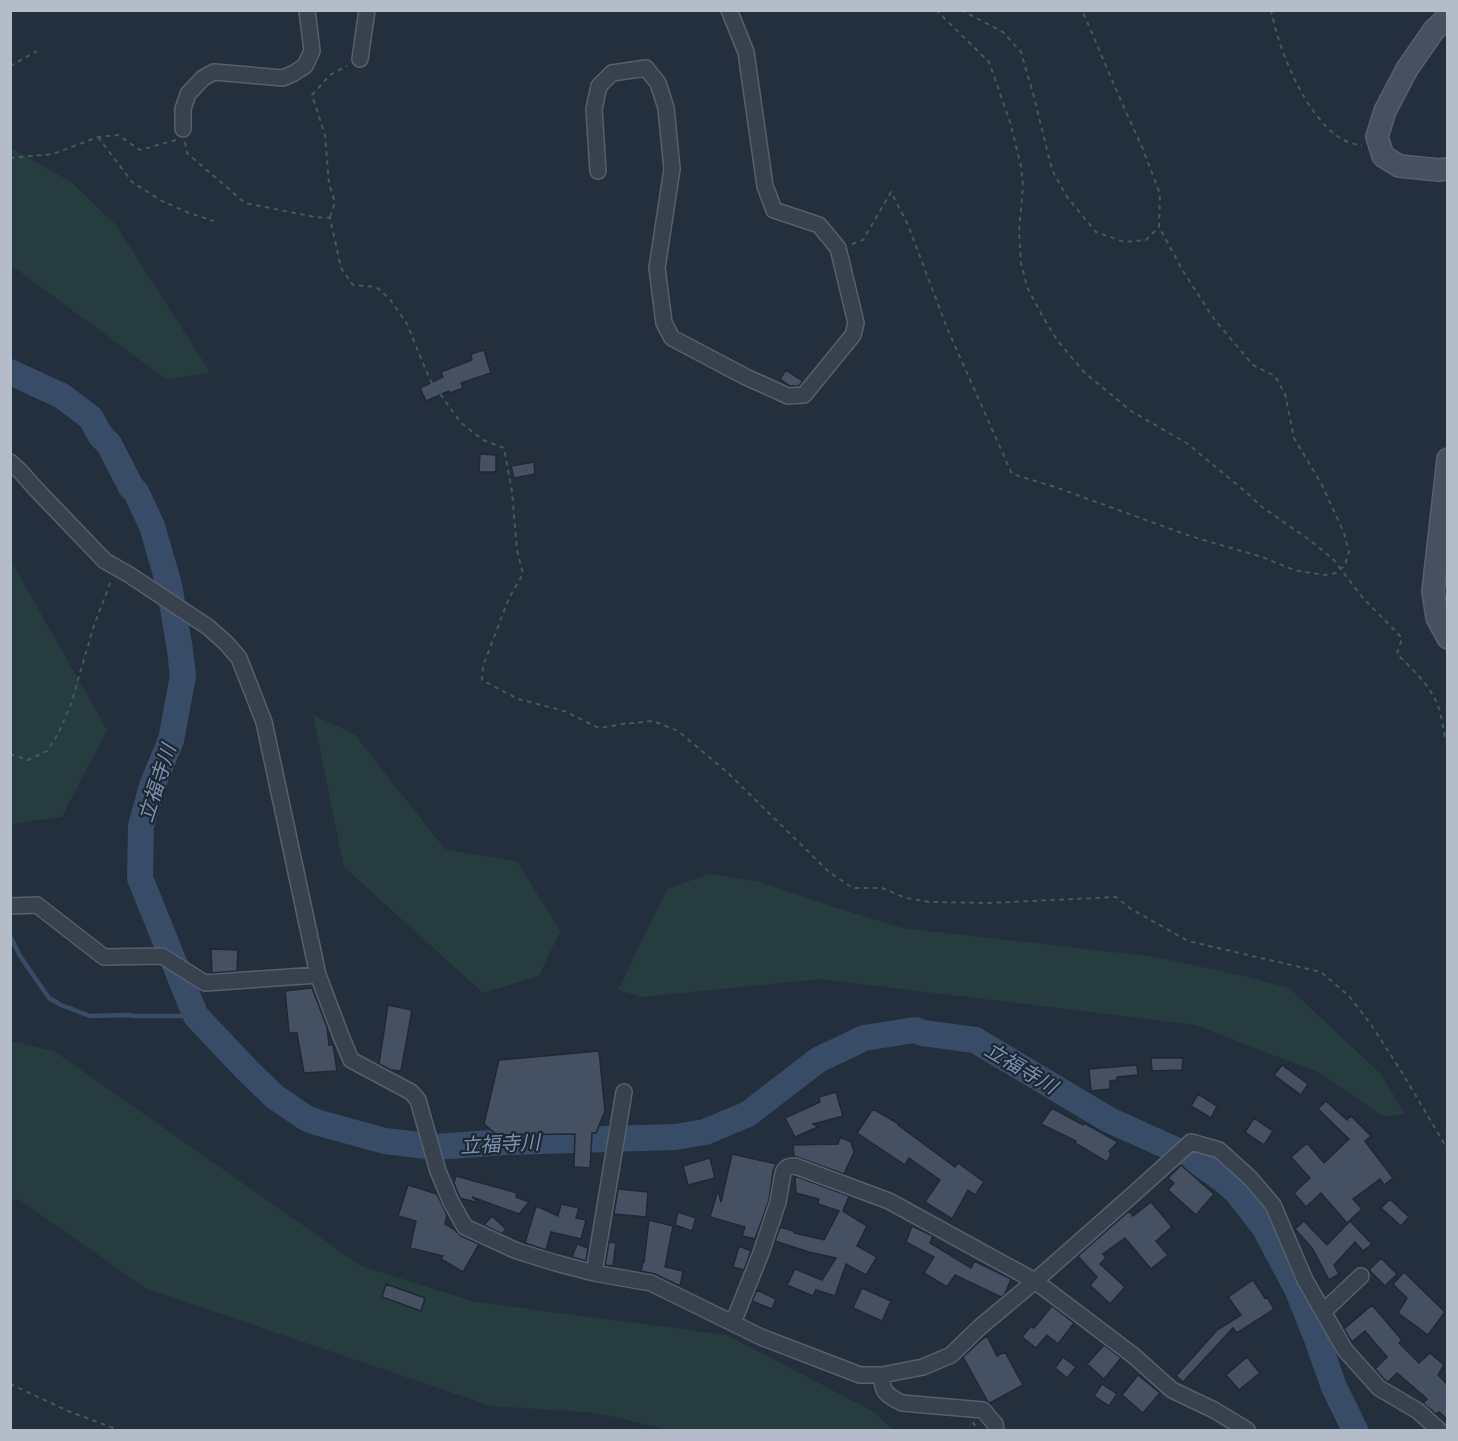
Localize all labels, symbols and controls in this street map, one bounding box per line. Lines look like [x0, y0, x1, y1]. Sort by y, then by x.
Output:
water label: 立福寺川 [132, 739, 180, 824]
water label: 立福寺川 [981, 1036, 1064, 1099]
water label: 立福寺川 [459, 1129, 543, 1157]

